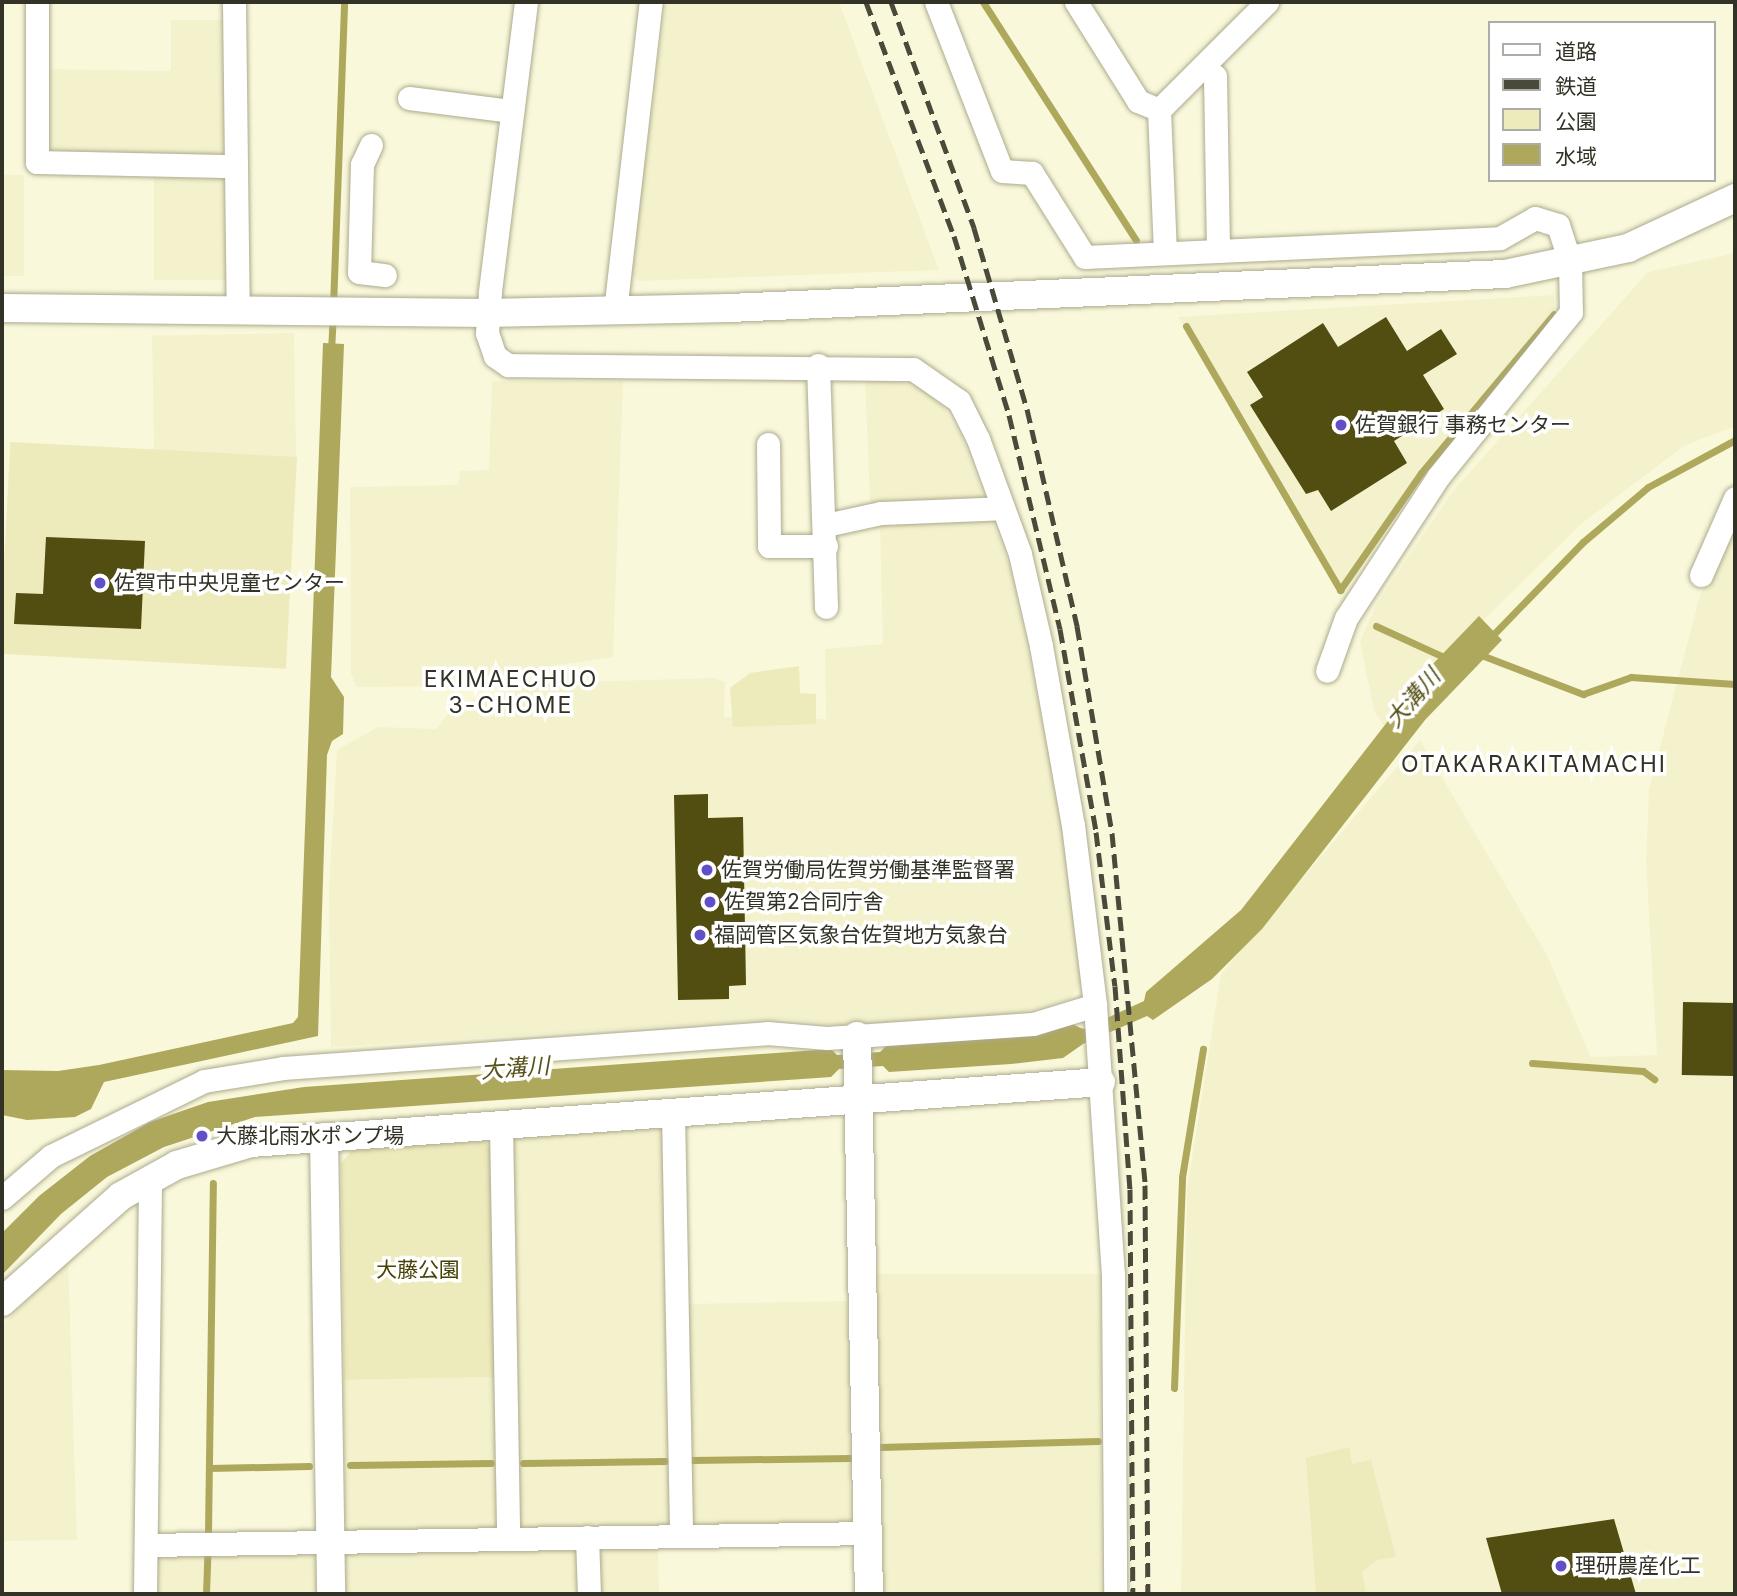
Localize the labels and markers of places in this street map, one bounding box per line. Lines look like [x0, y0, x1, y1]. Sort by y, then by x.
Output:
place label: 佐賀銀行 事務センター [1355, 412, 1571, 438]
marker: 佐賀銀行 事務センター [1333, 417, 1349, 433]
place label: 佐賀市中央児童センター [114, 570, 345, 596]
marker: 佐賀市中央児童センター [92, 575, 108, 591]
place label: 佐賀労働局佐賀労働基準監督署 [721, 857, 1015, 883]
marker: 佐賀労働局佐賀労働基準監督署 [699, 862, 715, 878]
place label: 佐賀第2合同庁舎 [724, 889, 884, 915]
marker: 佐賀第2合同庁舎 [702, 894, 718, 910]
place label: 福岡管区気象台佐賀地方気象台 [714, 922, 1008, 948]
marker: 福岡管区気象台佐賀地方気象台 [692, 927, 708, 943]
place label: 大藤北雨水ポンプ場 [216, 1123, 405, 1149]
marker: 大藤北雨水ポンプ場 [194, 1128, 210, 1144]
place label: 理研農産化工 [1575, 1553, 1701, 1579]
marker: 理研農産化工 [1553, 1558, 1569, 1574]

